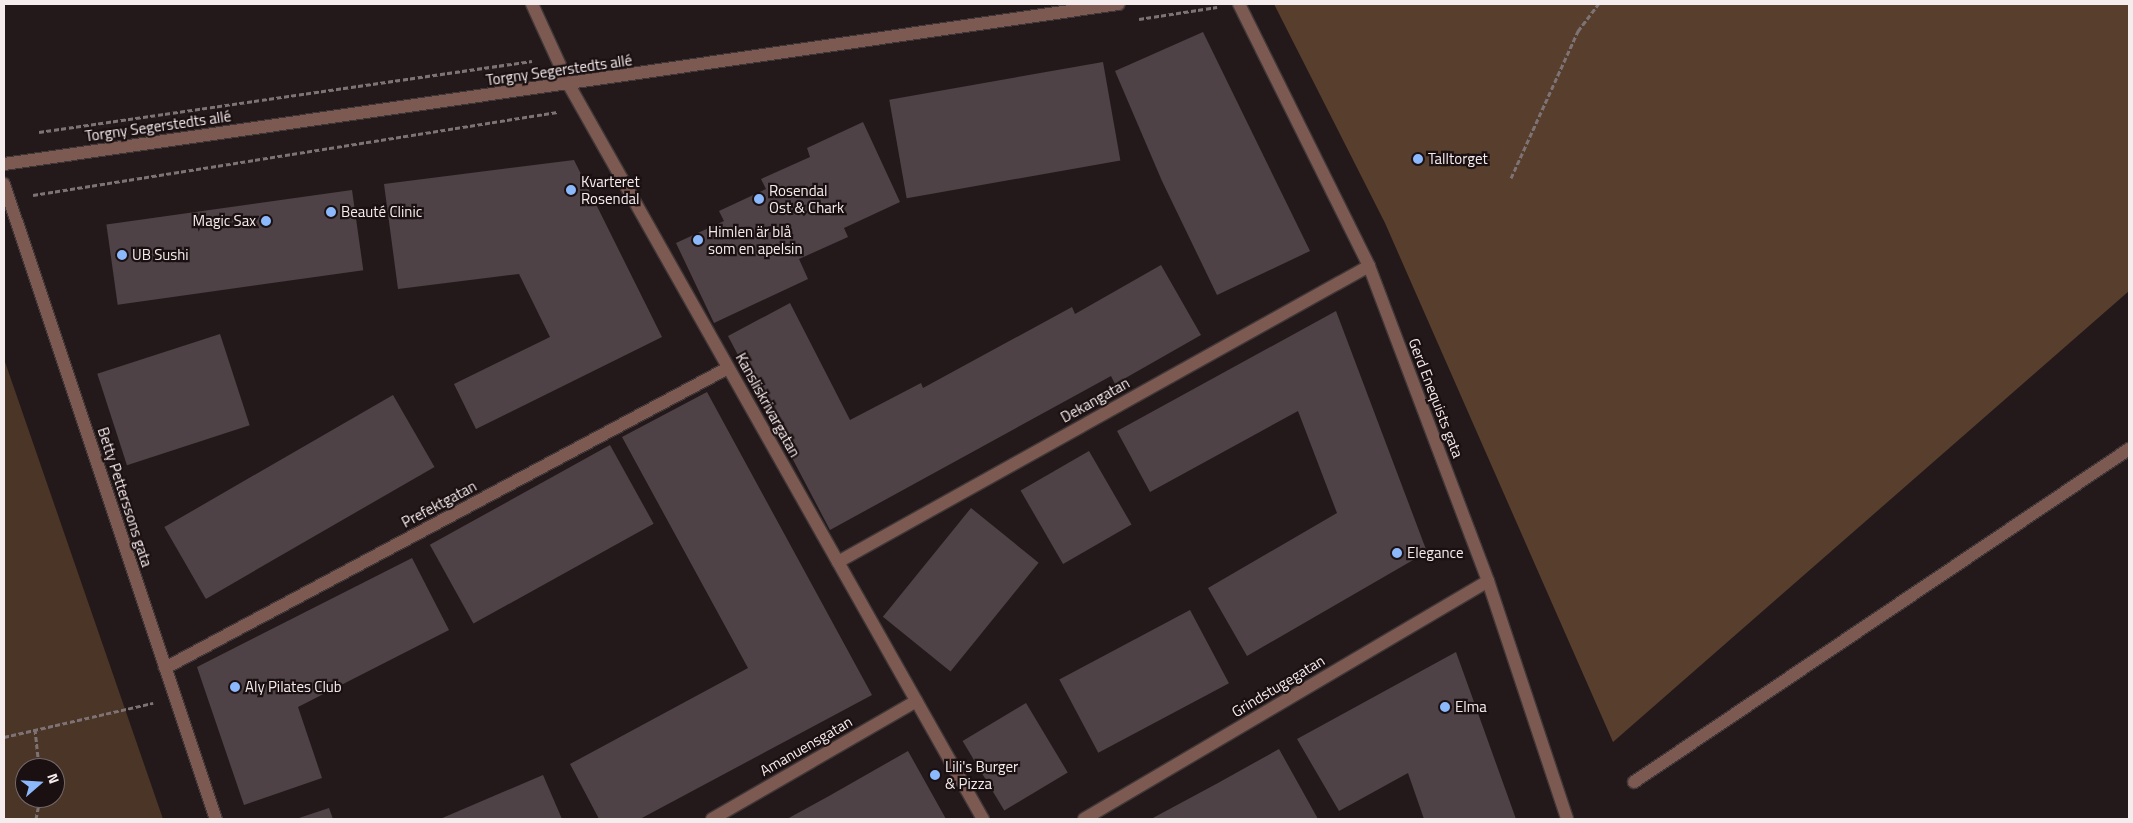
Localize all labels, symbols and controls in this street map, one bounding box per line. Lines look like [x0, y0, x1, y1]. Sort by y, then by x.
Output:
street label: Torgny Segerstedts allé [485, 51, 633, 89]
street label: Torgny Segerstedts allé [84, 107, 232, 145]
place label: Talltorget [1428, 150, 1488, 168]
marker: Talltorget [1412, 153, 1424, 165]
place label: Kvarteret Rosendal [581, 172, 640, 207]
place label: Rosendal Ost & Chark [769, 181, 844, 216]
marker: Kvarteret Rosendal [565, 184, 577, 196]
marker: Rosendal Ost & Chark [753, 193, 765, 205]
place label: Beauté Clinic [341, 203, 422, 221]
marker: Beauté Clinic [325, 206, 337, 218]
place label: Magic Sax [193, 212, 256, 230]
marker: Magic Sax [260, 215, 272, 227]
place label: Himlen är blå som en apelsin [708, 222, 802, 257]
marker: Himlen är blå som en apelsin [692, 234, 704, 246]
place label: UB Sushi [132, 246, 189, 264]
marker: UB Sushi [116, 249, 128, 261]
street label: Gerd Enequists gata [1405, 336, 1467, 460]
street label: Kansliskrivargatan [732, 350, 804, 460]
street label: Dekangatan [1057, 374, 1133, 426]
street label: Betty Petterssons gata [94, 425, 156, 569]
street label: Prefektgatan [398, 477, 480, 531]
place label: Elegance [1407, 544, 1464, 562]
marker: Elegance [1391, 547, 1403, 559]
street label: Grindstugegatan [1228, 651, 1328, 721]
place label: Aly Pilates Club [245, 678, 342, 696]
marker: Aly Pilates Club [229, 681, 241, 693]
place label: Elma [1455, 698, 1487, 716]
marker: Elma [1439, 701, 1451, 713]
street label: Amanuensgatan [757, 712, 855, 780]
place label: Lili's Burger & Pizza [945, 757, 1018, 792]
north arrow [15, 758, 65, 808]
marker: Lili's Burger & Pizza [929, 769, 941, 781]
text: N [42, 770, 65, 786]

